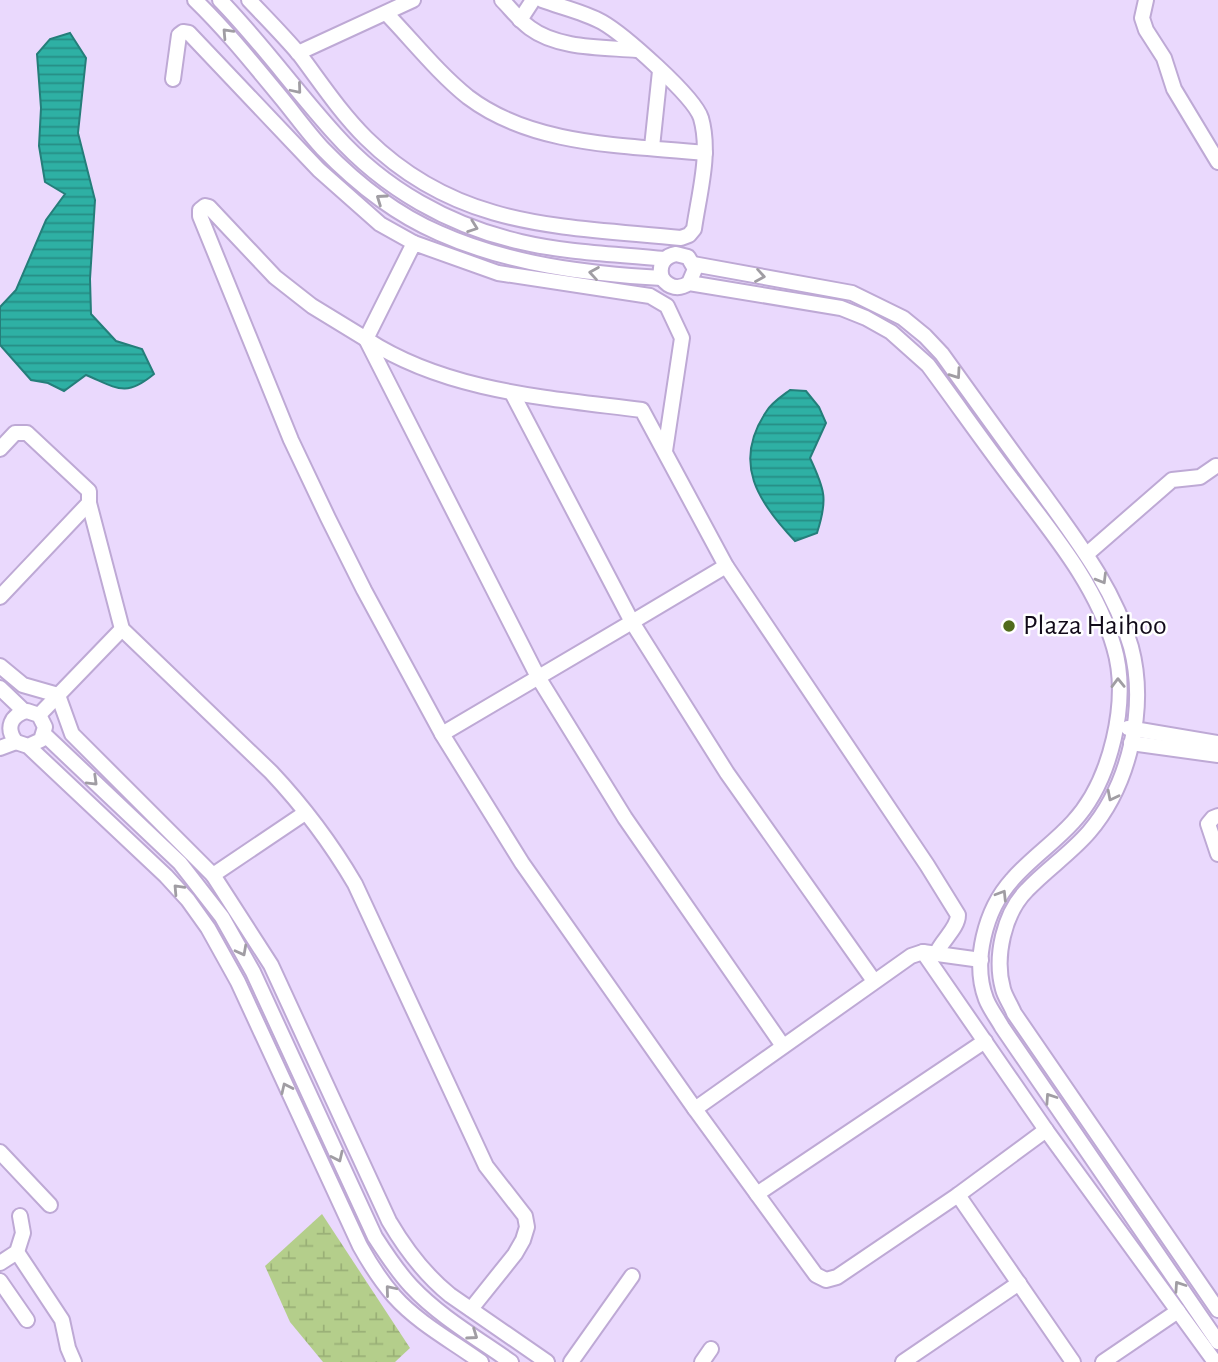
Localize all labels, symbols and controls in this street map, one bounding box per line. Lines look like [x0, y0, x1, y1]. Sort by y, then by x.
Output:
one-way arrow [223, 28, 235, 41]
one-way arrow [289, 80, 301, 93]
one-way arrow [376, 195, 389, 207]
one-way arrow [466, 219, 478, 233]
one-way arrow [588, 266, 600, 281]
one-way arrow [754, 268, 766, 283]
one-way arrow [948, 366, 960, 379]
one-way arrow [1094, 572, 1107, 585]
place label: Plaza Haihoo [1023, 612, 1167, 640]
marker: Plaza Haihoo [1001, 618, 1017, 634]
one-way arrow [1111, 677, 1126, 688]
one-way arrow [85, 772, 98, 785]
one-way arrow [1106, 789, 1120, 801]
one-way arrow [174, 884, 187, 897]
one-way arrow [994, 889, 1007, 902]
one-way arrow [234, 944, 247, 957]
one-way arrow [281, 1083, 295, 1095]
one-way arrow [1046, 1093, 1058, 1106]
one-way arrow [330, 1150, 344, 1162]
one-way arrow [1175, 1281, 1187, 1294]
one-way arrow [385, 1285, 398, 1297]
one-way arrow [465, 1327, 478, 1339]

